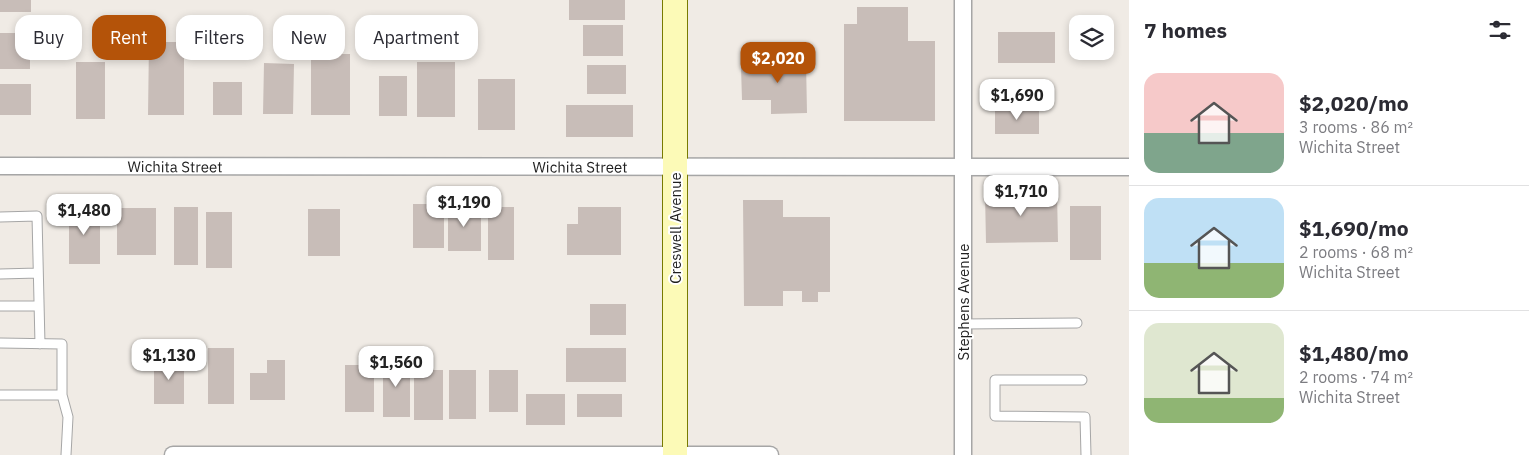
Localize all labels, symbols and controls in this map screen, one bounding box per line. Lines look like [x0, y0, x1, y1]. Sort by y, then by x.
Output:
chip: Buy [15, 15, 82, 60]
chip: Rent [92, 15, 166, 60]
chip: Filters [176, 15, 263, 60]
chip: New [273, 15, 345, 60]
chip: Apartment [355, 15, 478, 60]
map controls [1069, 15, 1114, 60]
button: layers [1069, 15, 1114, 60]
text: 7 homes [1144, 16, 1227, 44]
icon: filters [1486, 16, 1514, 44]
pin: $2,020 [737, 42, 819, 84]
text: $2,020 [752, 48, 804, 68]
pin: $1,690 [976, 78, 1058, 121]
text: $1,690 [991, 85, 1043, 105]
text: $2,020/mo [1299, 89, 1409, 117]
icon: home [1184, 93, 1244, 153]
text: 3 rooms · 86 m² [1299, 117, 1413, 137]
text: Wichita Street [1299, 137, 1400, 157]
street label: Wichita Street [127, 157, 223, 176]
street label: Wichita Street [532, 157, 628, 176]
street label: Creswell Avenue [666, 172, 685, 284]
pin: $1,710 [980, 174, 1062, 217]
text: $1,710 [995, 181, 1047, 201]
pin: $1,190 [423, 186, 505, 228]
text: $1,190 [438, 192, 490, 212]
pin: $1,480 [43, 194, 125, 236]
text: $1,480 [58, 200, 110, 220]
text: $1,690/mo [1299, 214, 1409, 242]
icon: home [1184, 218, 1244, 278]
text: 2 rooms · 68 m² [1299, 242, 1413, 262]
street label: Stephens Avenue [954, 243, 973, 361]
text: Wichita Street [1299, 262, 1400, 282]
pin: $1,130 [128, 338, 210, 381]
text: $1,480/mo [1299, 339, 1409, 367]
icon: home [1184, 343, 1244, 403]
text: $1,130 [143, 345, 195, 365]
pin: $1,560 [355, 346, 437, 388]
text: $1,560 [370, 352, 422, 372]
text: 2 rooms · 74 m² [1299, 367, 1413, 387]
text: Wichita Street [1299, 387, 1400, 407]

